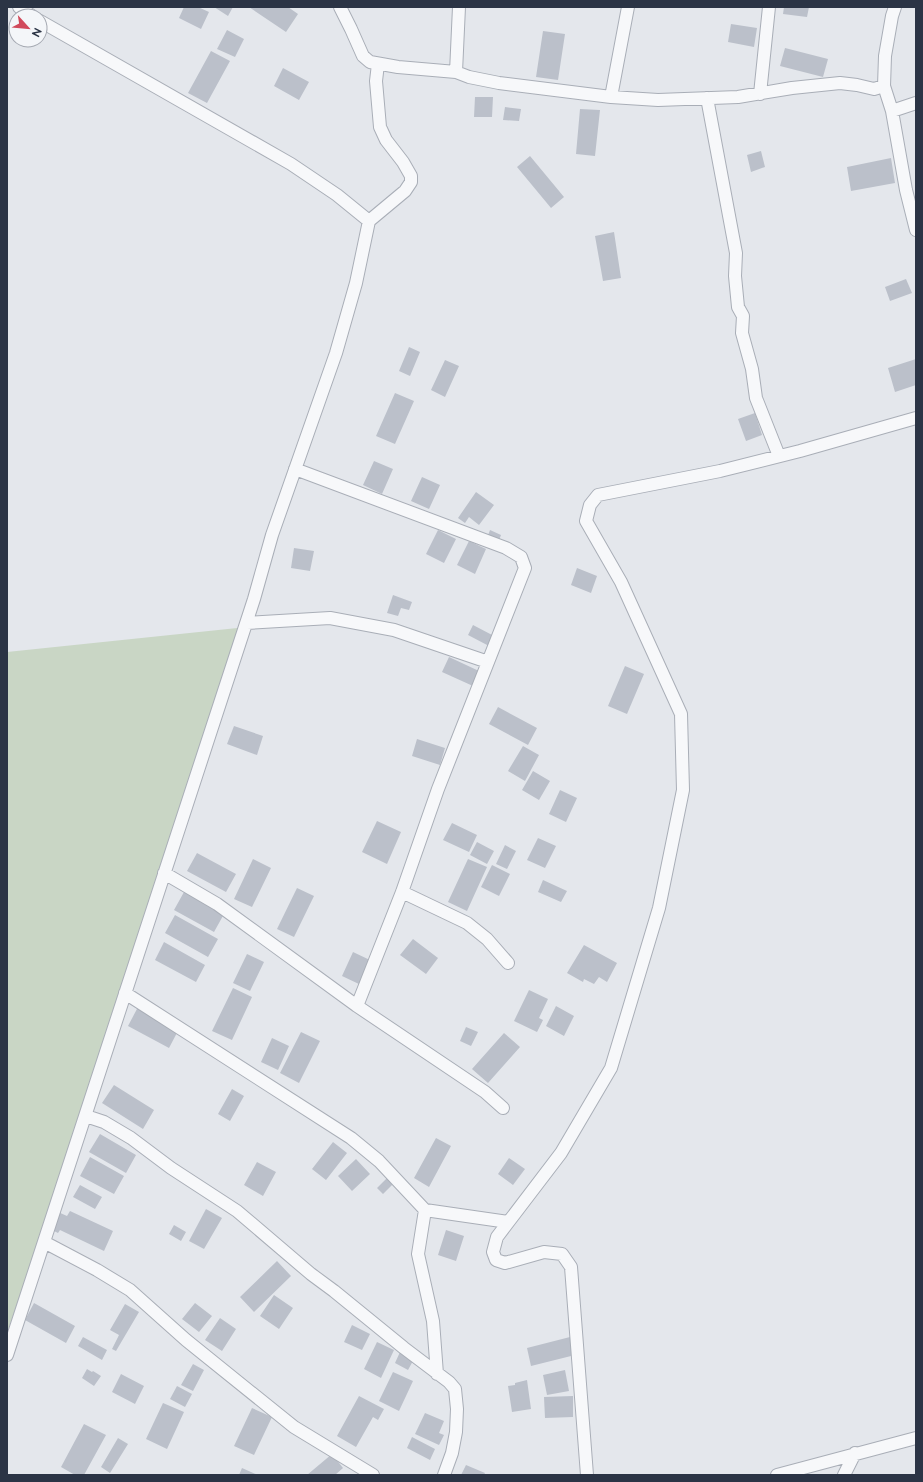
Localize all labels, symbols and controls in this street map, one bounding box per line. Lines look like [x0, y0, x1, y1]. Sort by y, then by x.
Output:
north arrow [8, 8, 48, 48]
text: N [29, 26, 44, 39]

